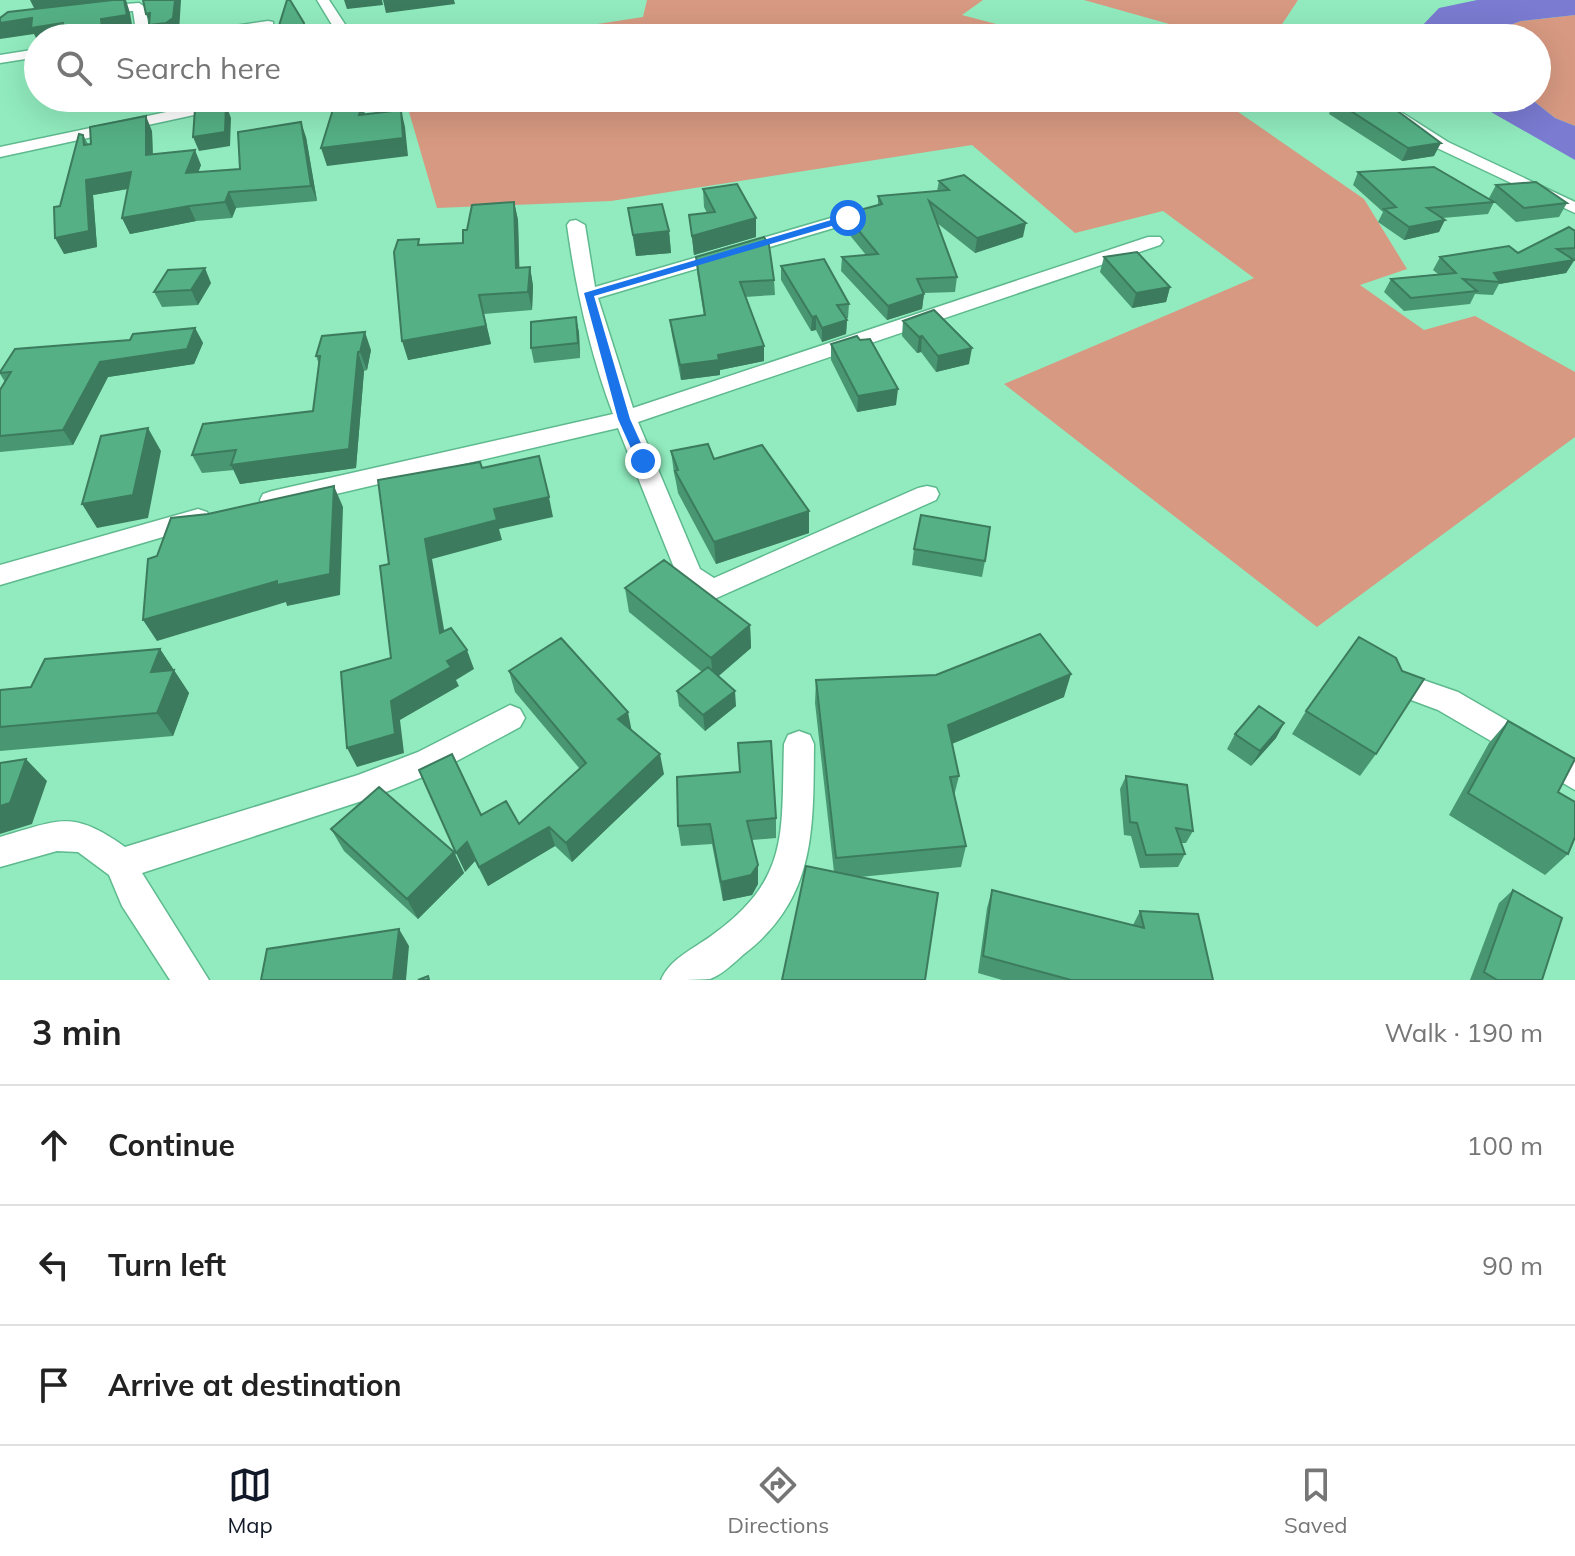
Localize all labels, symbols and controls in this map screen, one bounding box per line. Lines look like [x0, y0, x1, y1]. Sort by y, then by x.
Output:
search box [24, 24, 1551, 112]
icon: search [52, 46, 96, 90]
text: Search here [116, 49, 281, 87]
route start [830, 200, 866, 236]
route end [625, 443, 661, 479]
text: 3 min [32, 1011, 122, 1054]
text: Walk · 190 m [1384, 1016, 1543, 1049]
icon: ahead [32, 1123, 76, 1167]
text: Continue [108, 1126, 235, 1164]
text: 100 m [1467, 1129, 1543, 1162]
icon: left [32, 1243, 76, 1287]
text: Turn left [108, 1246, 226, 1284]
text: 90 m [1482, 1249, 1543, 1282]
icon: arrive [32, 1363, 76, 1407]
text: Arrive at destination [108, 1366, 402, 1404]
tab: Map [227, 1463, 273, 1539]
tab: Directions [728, 1463, 829, 1539]
tab: Saved [1284, 1463, 1348, 1539]

